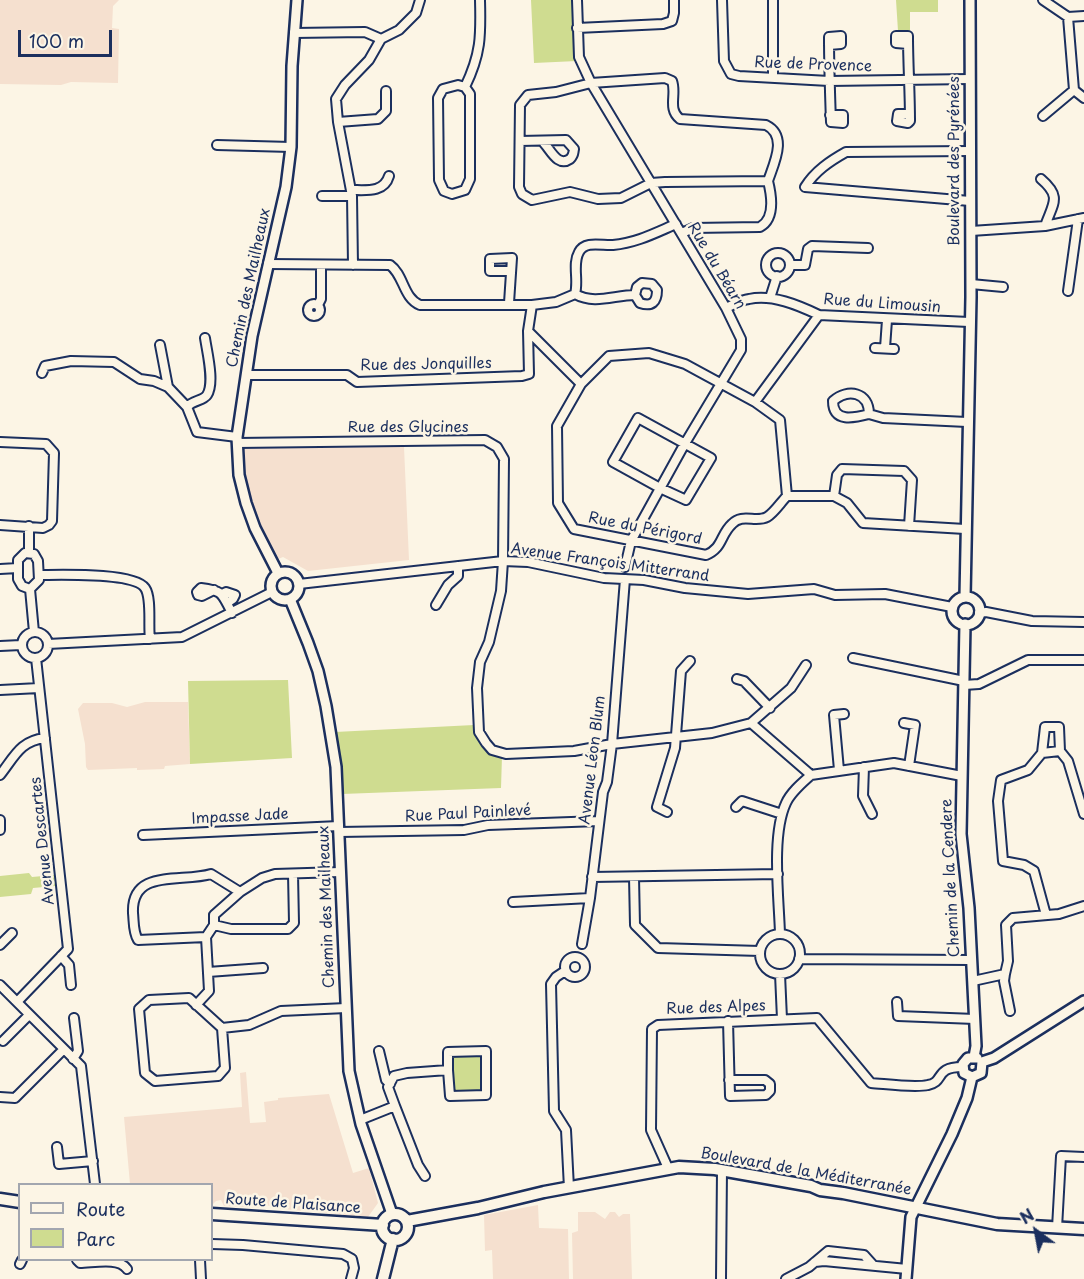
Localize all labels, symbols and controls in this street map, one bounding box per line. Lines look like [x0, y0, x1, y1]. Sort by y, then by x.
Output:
scale bar [21, 18, 116, 56]
text: 100 m [29, 27, 84, 54]
street label: Rue de Provence [754, 54, 872, 76]
street label: Boulevard des Pyrénées [946, 76, 964, 246]
street label: Chemin des Mailheaux [223, 207, 275, 369]
street label: Rue du Béarn [683, 219, 749, 313]
street label: Rue du Limousin [823, 291, 941, 317]
street label: Rue des Jonquilles [360, 355, 492, 375]
street label: Rue des Glycines [347, 419, 469, 437]
street label: Rue du Périgord [587, 509, 703, 549]
street label: Avenue François Mitterrand [510, 540, 710, 586]
street label: Avenue Léon Blum [576, 694, 610, 826]
street label: Avenue Descartes [27, 776, 59, 906]
street label: Chemin de la Cendere [938, 798, 964, 958]
street label: Rue Paul Painlevé [404, 802, 532, 826]
street label: Impasse Jade [191, 805, 289, 829]
street label: Chemin des Mailheaux [315, 826, 339, 988]
street label: Rue des Alpes [666, 997, 766, 1019]
street label: Boulevard de la Méditerranée [699, 1145, 913, 1199]
legend [18, 1183, 213, 1261]
street label: Route de Plaisance [225, 1190, 361, 1218]
text: Route [76, 1195, 125, 1222]
north arrow [1006, 1201, 1066, 1261]
text: N [1015, 1202, 1038, 1229]
text: Parc [76, 1225, 115, 1252]

